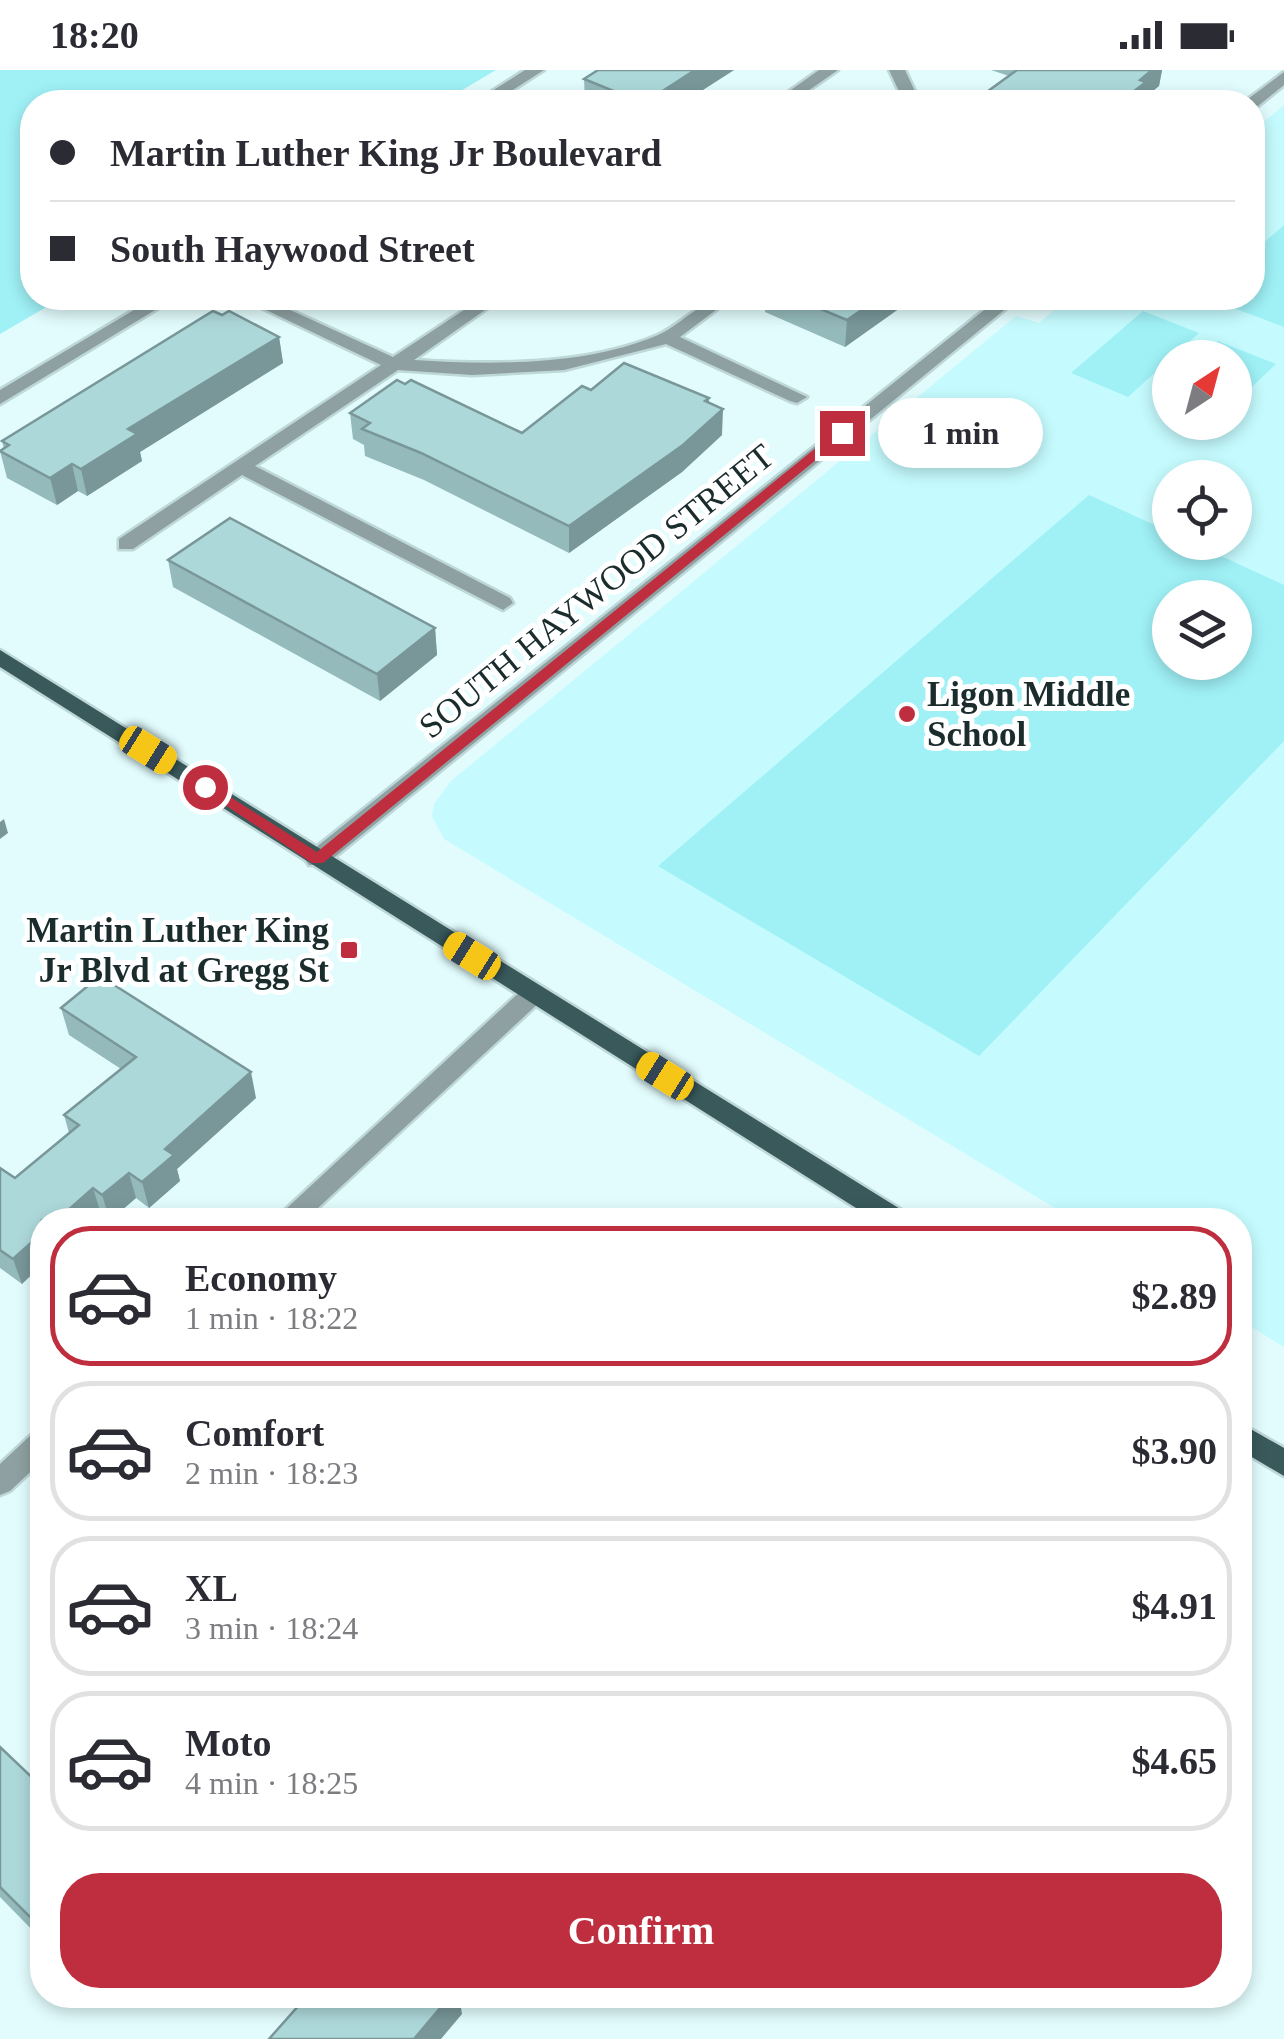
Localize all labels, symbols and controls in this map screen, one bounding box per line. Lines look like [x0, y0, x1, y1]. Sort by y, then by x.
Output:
text: 18:20 [50, 14, 139, 56]
text: Martin Luther King Jr Boulevard [110, 132, 662, 174]
text: South Haywood Street [110, 228, 475, 270]
north arrow [1152, 340, 1252, 440]
map controls [1152, 340, 1252, 680]
callout: 1 min [877, 398, 1042, 468]
route end [820, 411, 865, 456]
text: 1 min [922, 415, 999, 451]
street label: SOUTH HAYWOOD STREET [412, 437, 781, 746]
button: locate [1152, 460, 1252, 560]
button: layers [1152, 580, 1252, 680]
place label: Ligon Middle School [927, 675, 1130, 754]
marker: Ligon Middle School [896, 703, 918, 725]
car [115, 721, 181, 779]
route start [183, 765, 228, 810]
place label: Martin Luther King Jr Blvd at Gregg St [26, 911, 329, 990]
car [439, 927, 505, 985]
marker: Martin Luther King Jr Blvd at Gregg St [338, 939, 360, 961]
car [632, 1047, 698, 1105]
icon: car [65, 1251, 155, 1341]
text: Economy [185, 1257, 337, 1299]
text: $2.89 [1132, 1275, 1217, 1317]
text: 1 min · 18:22 [185, 1300, 358, 1336]
icon: car [65, 1406, 155, 1496]
text: Comfort [185, 1412, 324, 1454]
text: $3.90 [1132, 1430, 1217, 1472]
text: 2 min · 18:23 [185, 1455, 358, 1491]
icon: car [65, 1561, 155, 1651]
text: XL [185, 1567, 238, 1609]
text: $4.91 [1132, 1585, 1217, 1627]
text: 3 min · 18:24 [185, 1610, 358, 1646]
icon: car [65, 1716, 155, 1806]
text: Moto [185, 1722, 272, 1764]
text: $4.65 [1132, 1740, 1217, 1782]
text: 4 min · 18:25 [185, 1765, 358, 1801]
button: Confirm [60, 1873, 1222, 1988]

